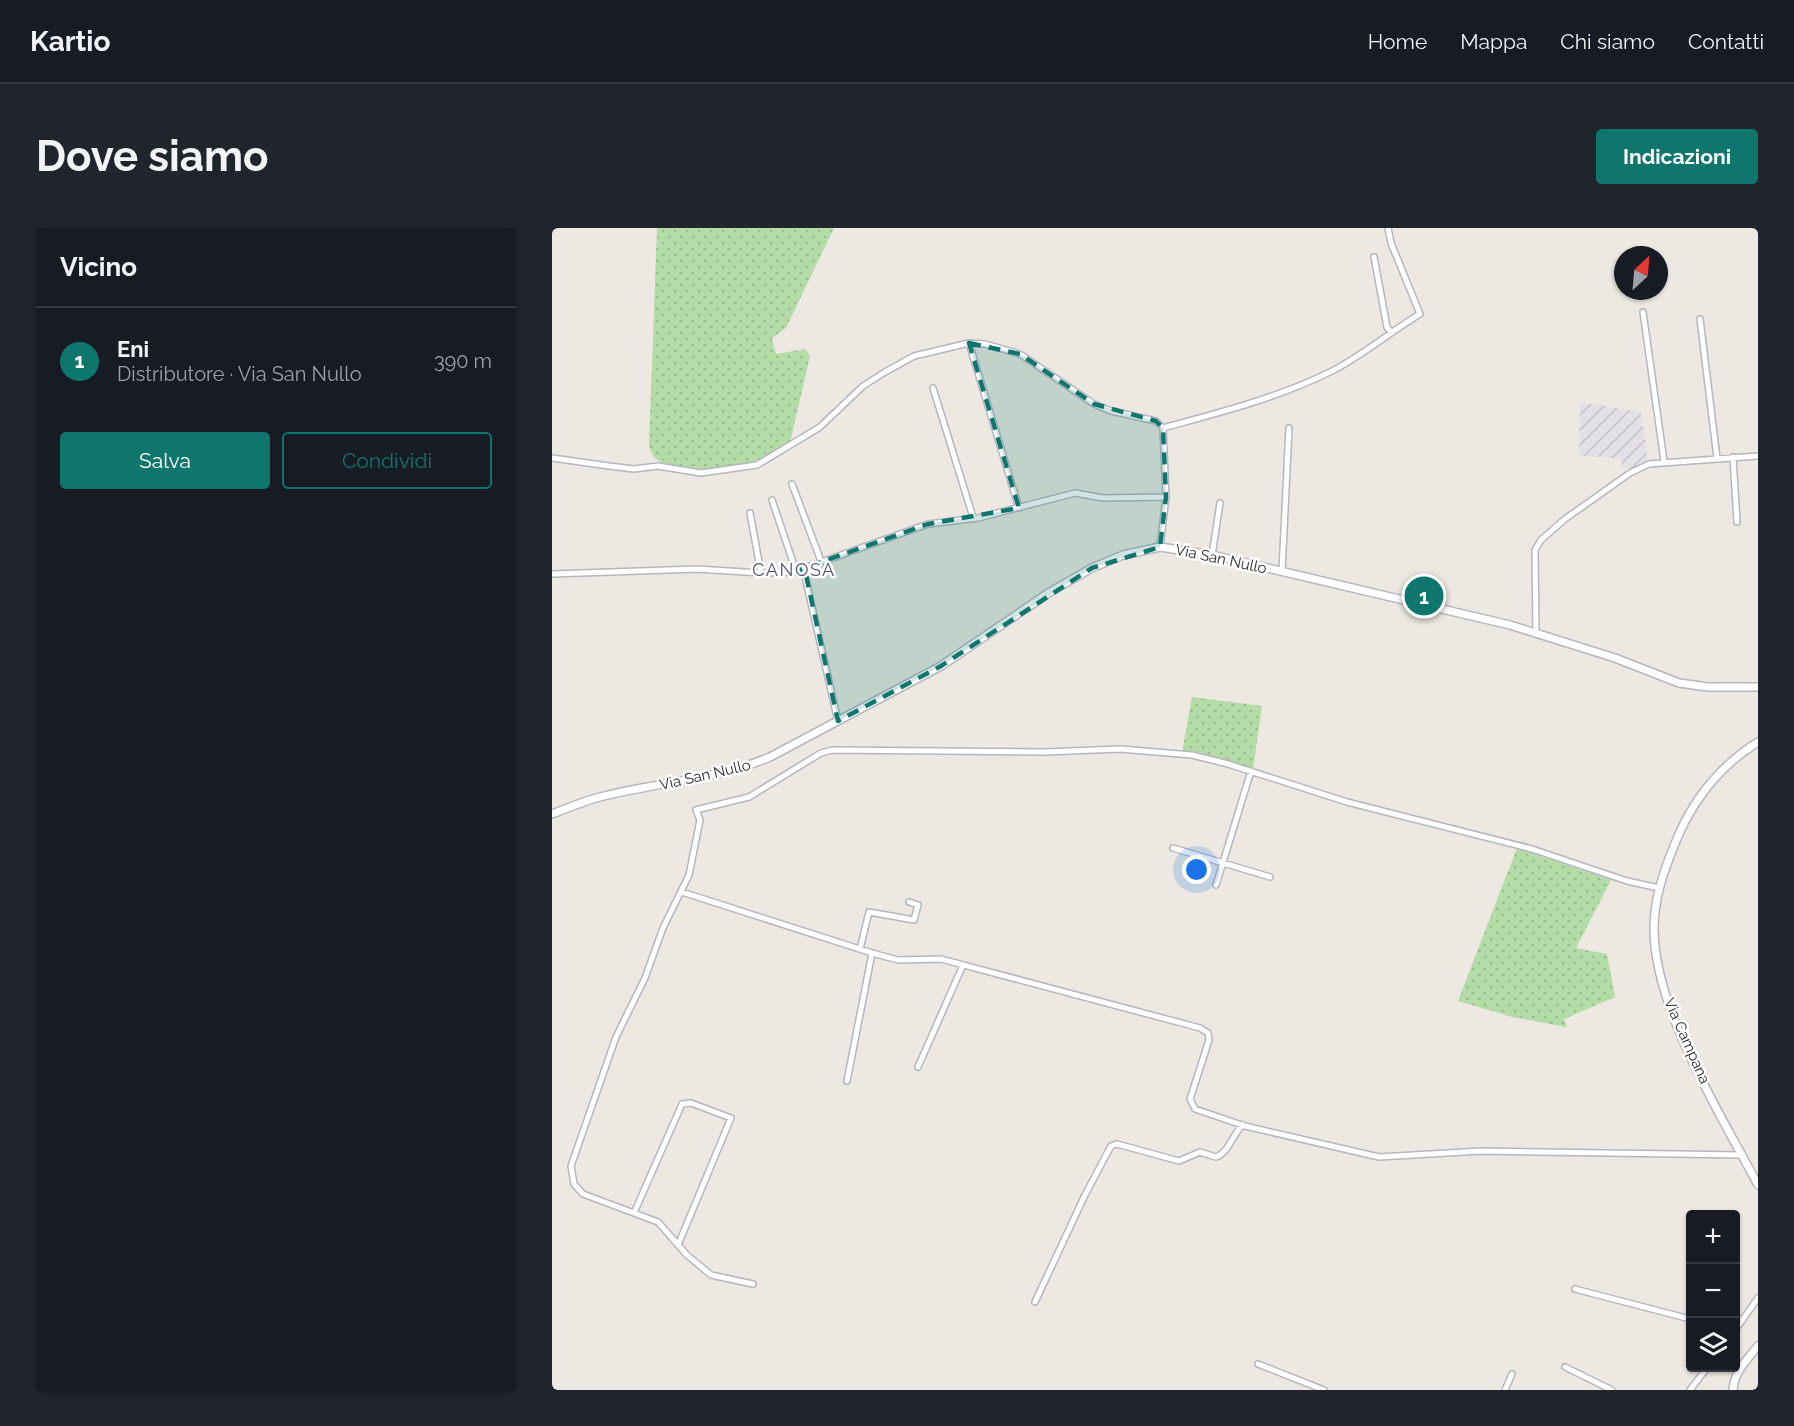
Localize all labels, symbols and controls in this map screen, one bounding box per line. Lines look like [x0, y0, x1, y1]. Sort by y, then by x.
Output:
text: Kartio [30, 25, 110, 58]
text: Home [1368, 29, 1427, 54]
text: Mappa [1460, 29, 1527, 54]
text: Chi siamo [1560, 29, 1655, 54]
text: Contatti [1688, 29, 1764, 54]
button: Indicazioni [1596, 129, 1758, 184]
text: Dove siamo [36, 132, 268, 181]
north arrow [1614, 246, 1668, 300]
text: Vicino [60, 252, 137, 282]
text: Eni [117, 336, 149, 362]
text: 1 [75, 349, 84, 373]
text: 390 m [434, 349, 492, 373]
text: Distributore · Via San Nullo [117, 362, 362, 386]
button: Salva [60, 432, 270, 489]
button: Condividi [282, 432, 492, 489]
street label: Via San Nullo [1174, 541, 1268, 577]
district label: CANOSA [752, 559, 836, 580]
pin: 1 [1404, 574, 1444, 619]
street label: Via San Nullo [658, 756, 752, 794]
your location [1182, 855, 1211, 884]
street label: Via Campana [1660, 995, 1714, 1087]
map controls [1686, 1210, 1740, 1372]
button: + [1686, 1210, 1740, 1264]
button: − [1686, 1264, 1740, 1318]
button: layers [1686, 1318, 1740, 1372]

